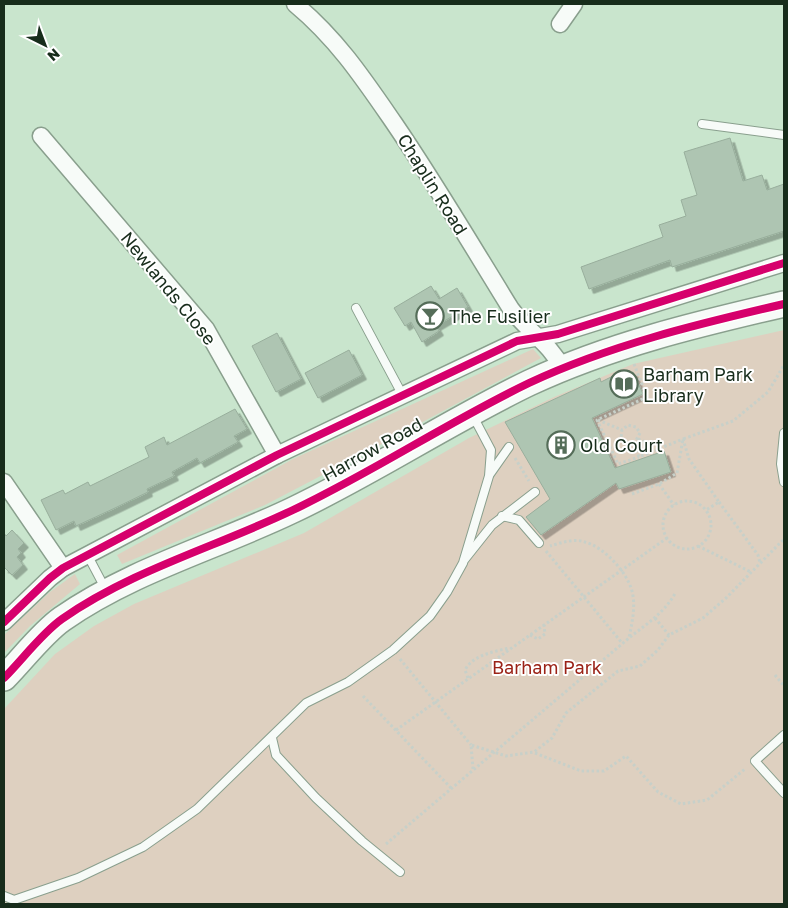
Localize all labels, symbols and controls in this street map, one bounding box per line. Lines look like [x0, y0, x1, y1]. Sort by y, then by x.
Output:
north arrow [20, 20, 70, 70]
text: N [44, 45, 64, 65]
street label: Chaplin Road [393, 129, 473, 239]
street label: Newlands Close [117, 227, 221, 349]
bar icon: The Fusilier [415, 301, 445, 331]
place label: The Fusilier [449, 305, 550, 327]
place label: Barham Park Library [643, 363, 753, 406]
library icon: Barham Park Library [609, 369, 639, 399]
street label: Harrow Road [318, 412, 426, 486]
building icon: Old Court [546, 430, 576, 460]
place label: Old Court [580, 434, 663, 456]
park label: Barham Park [492, 656, 602, 678]

